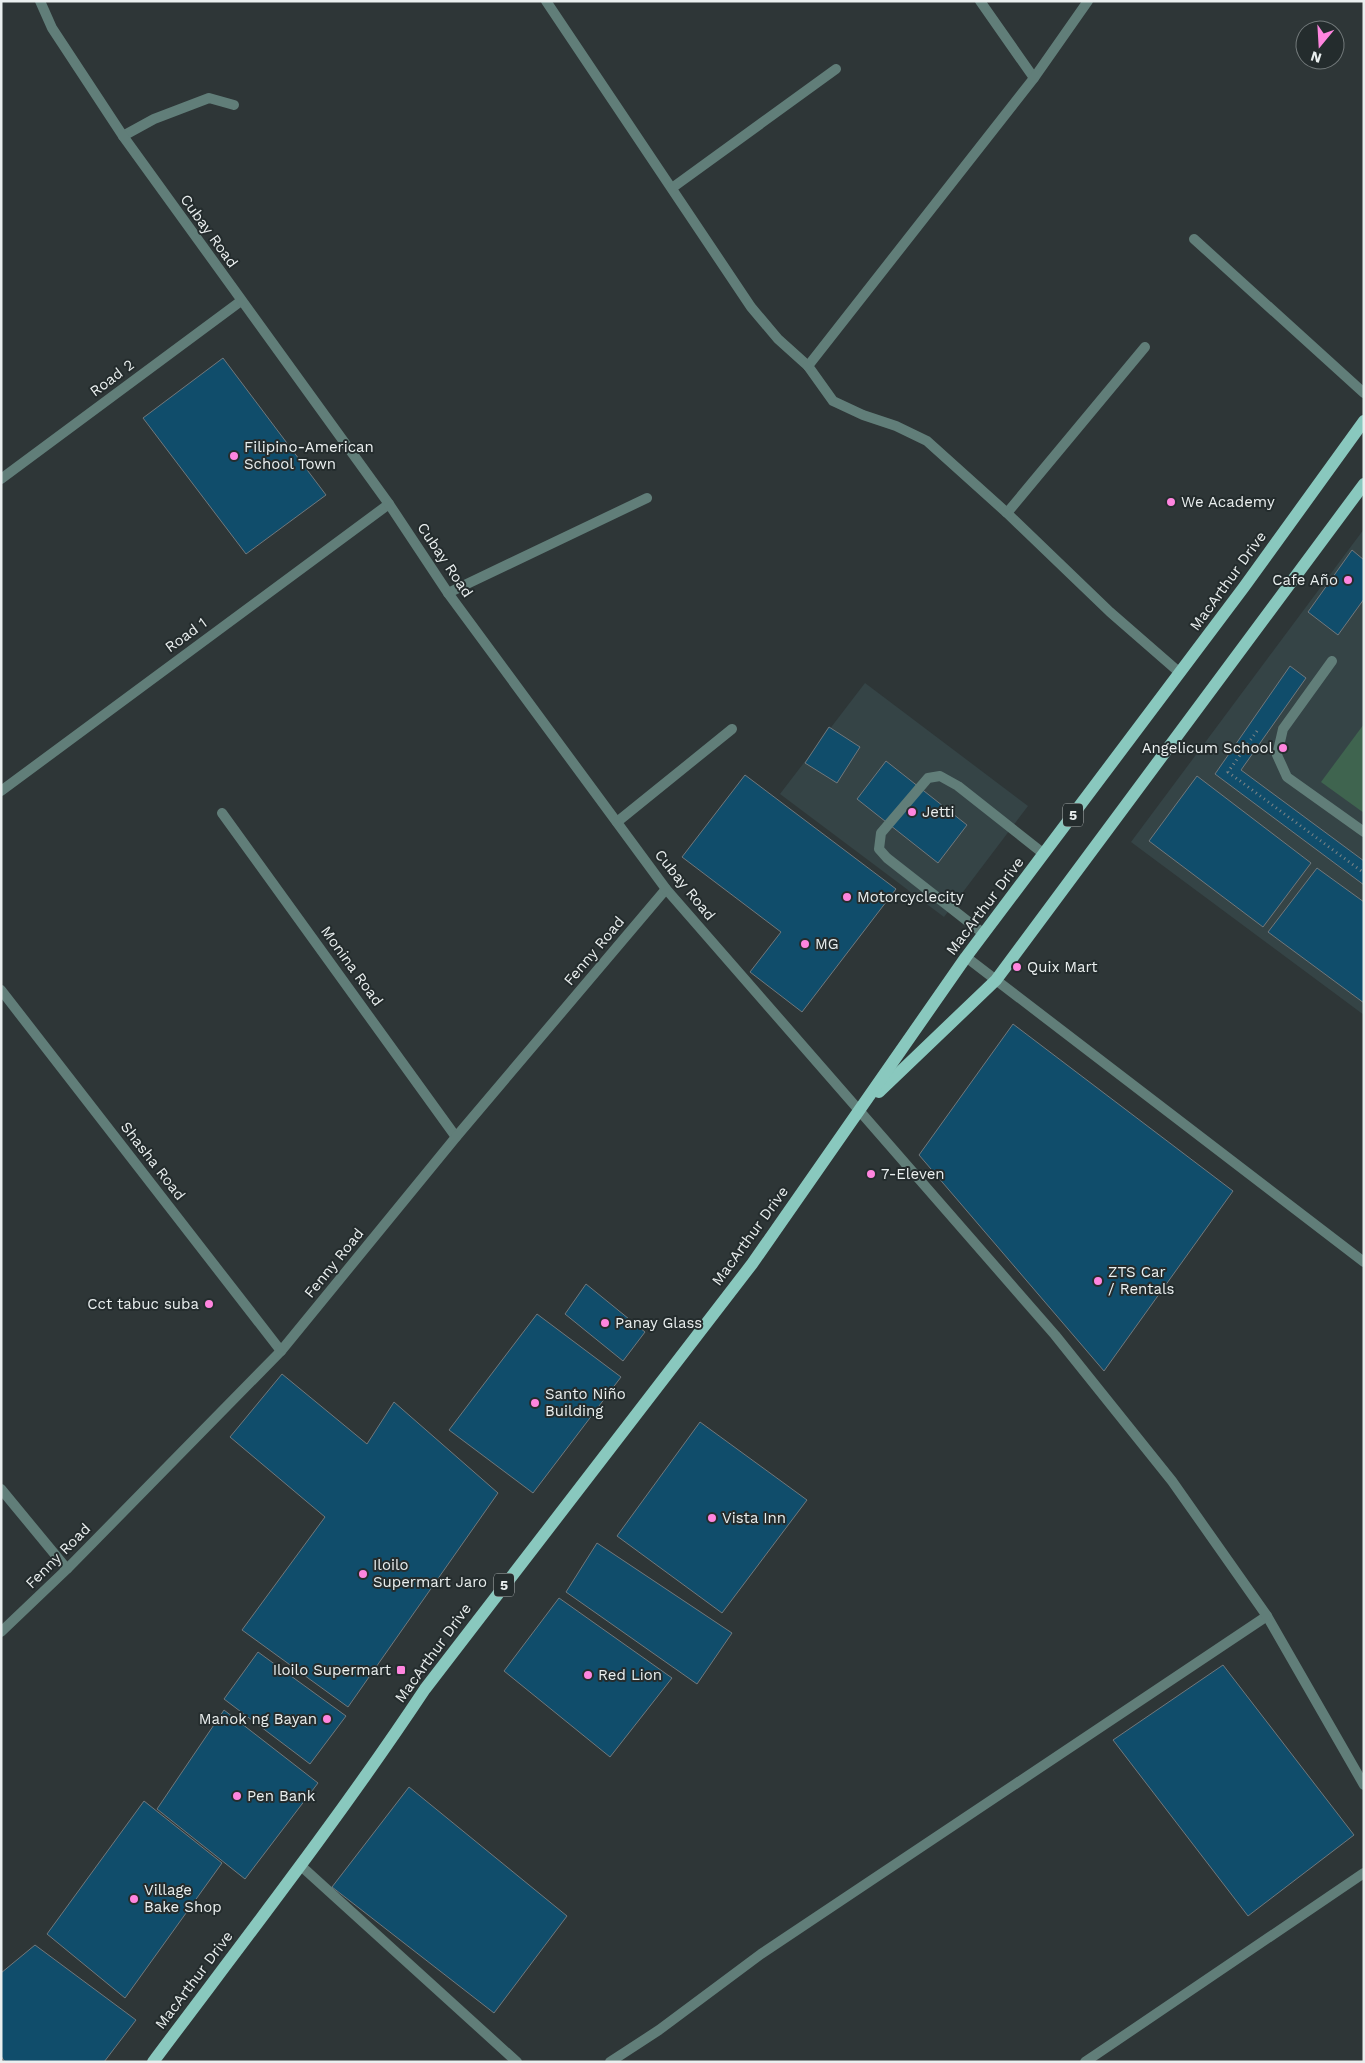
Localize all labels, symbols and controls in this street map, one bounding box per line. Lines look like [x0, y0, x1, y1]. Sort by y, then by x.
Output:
north arrow [1295, 20, 1345, 70]
text: N [1309, 48, 1323, 67]
street label: Cubay Road [176, 191, 242, 271]
street label: Road 2 [86, 356, 138, 400]
place label: Filipino-American School Town [244, 438, 374, 473]
marker: Filipino-American School Town [228, 450, 240, 462]
place label: We Academy [1181, 493, 1275, 511]
marker: We Academy [1165, 496, 1177, 508]
street label: Cubay Road [413, 519, 477, 601]
street label: MacArthur Drive [1186, 528, 1270, 634]
place label: Cafe Año [1272, 571, 1338, 589]
marker: Cafe Año [1342, 574, 1354, 586]
street label: Road 1 [162, 614, 210, 656]
place label: Angelicum School [1142, 739, 1273, 757]
marker: Angelicum School [1277, 742, 1289, 754]
place label: Jetti [922, 803, 954, 821]
road number: 5 [1063, 804, 1083, 826]
marker: Jetti [906, 806, 918, 818]
street label: Cubay Road [651, 846, 719, 924]
street label: MacArthur Drive [942, 853, 1028, 959]
place label: Motorcyclecity [857, 888, 964, 906]
marker: Motorcyclecity [841, 891, 853, 903]
street label: Fenny Road [560, 913, 628, 989]
street label: Monina Road [317, 923, 387, 1009]
place label: MG [815, 935, 839, 953]
marker: MG [799, 938, 811, 950]
place label: Quix Mart [1027, 958, 1098, 976]
marker: Quix Mart [1011, 961, 1023, 973]
street label: Shasha Road [117, 1118, 189, 1204]
place label: 7-Eleven [881, 1165, 945, 1183]
marker: 7-Eleven [865, 1168, 877, 1180]
street label: MacArthur Drive [708, 1183, 792, 1289]
street label: Fenny Road [300, 1225, 368, 1301]
place label: ZTS Car / Rentals [1108, 1263, 1175, 1298]
marker: ZTS Car / Rentals [1092, 1275, 1104, 1287]
place label: Cct tabuc suba [87, 1295, 200, 1313]
marker: Cct tabuc suba [203, 1298, 215, 1310]
place label: Panay Glass [615, 1314, 702, 1332]
marker: Panay Glass [599, 1317, 611, 1329]
place label: Santo Niño Building [545, 1385, 626, 1420]
marker: Santo Niño Building [529, 1397, 541, 1409]
place label: Vista Inn [722, 1509, 786, 1527]
marker: Vista Inn [706, 1512, 718, 1524]
street label: Fenny Road [22, 1520, 94, 1592]
place label: Iloilo Supermart Jaro [373, 1556, 487, 1591]
marker: Iloilo Supermart Jaro [357, 1568, 369, 1580]
road number: 5 [494, 1574, 514, 1596]
street label: MacArthur Drive [391, 1600, 475, 1706]
place label: Iloilo Supermart [273, 1661, 392, 1679]
marker: Iloilo Supermart [395, 1664, 407, 1676]
place label: Red Lion [598, 1666, 662, 1684]
marker: Red Lion [582, 1669, 594, 1681]
place label: Manok ng Bayan [199, 1710, 317, 1728]
marker: Manok ng Bayan [321, 1713, 333, 1725]
place label: Pen Bank [247, 1787, 316, 1805]
marker: Pen Bank [231, 1790, 243, 1802]
place label: Village Bake Shop [144, 1881, 222, 1916]
marker: Village Bake Shop [128, 1893, 140, 1905]
street label: MacArthur Drive [151, 1927, 237, 2033]

